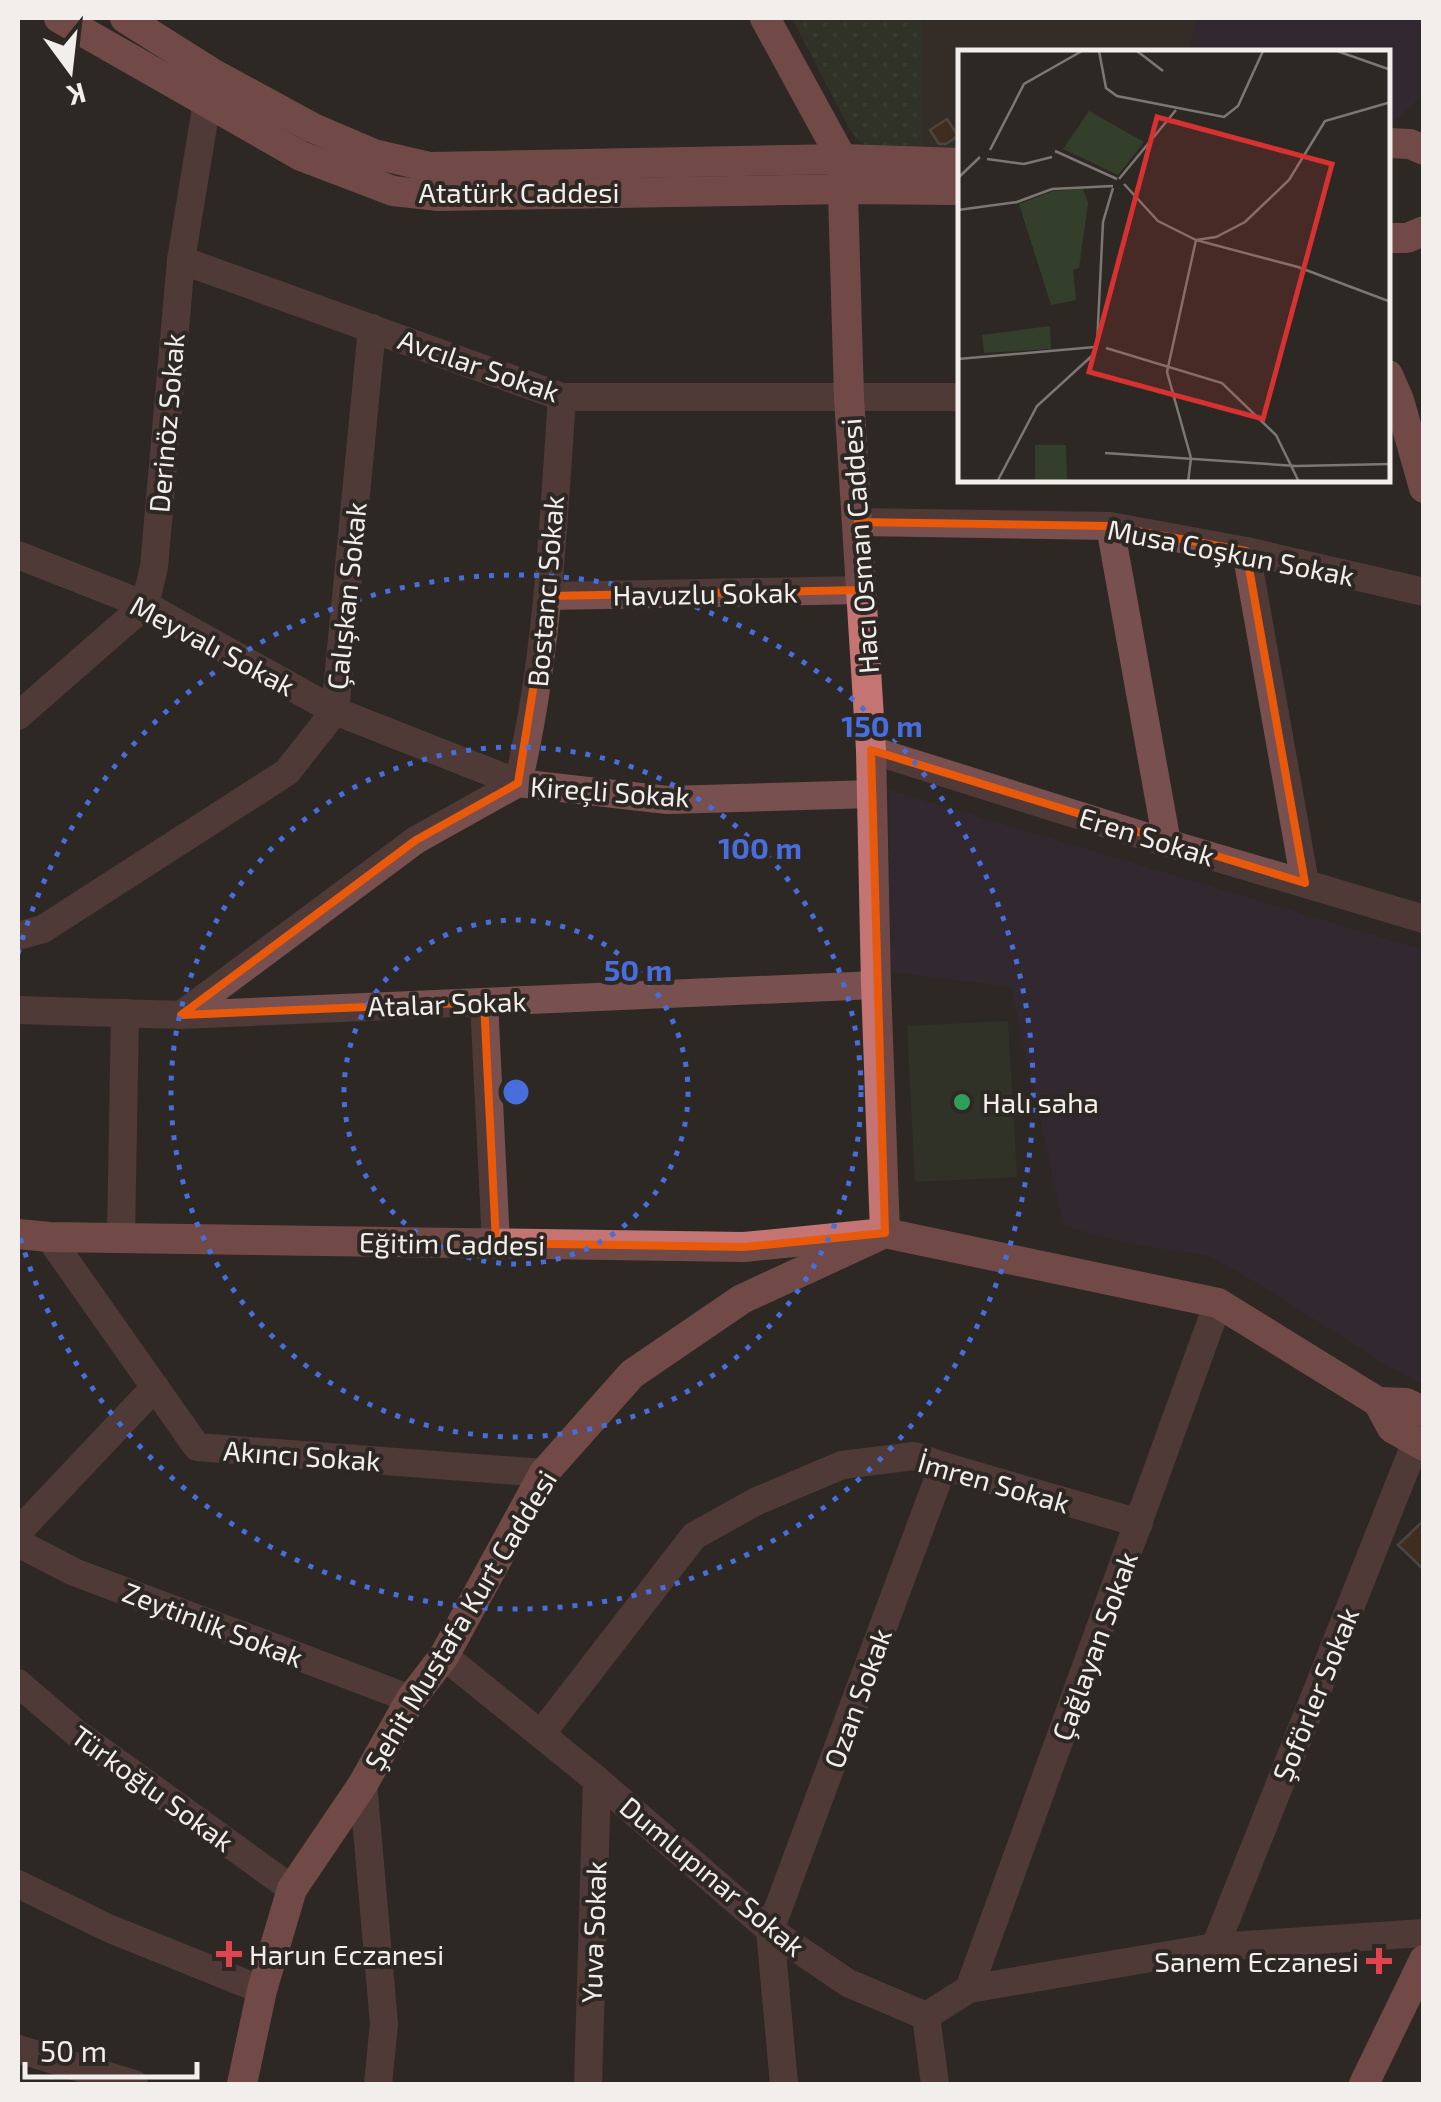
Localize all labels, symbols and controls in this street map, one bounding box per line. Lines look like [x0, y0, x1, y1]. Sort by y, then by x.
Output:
north arrow [20, 20, 120, 120]
inset map [958, 50, 1391, 482]
text: K [64, 76, 90, 114]
street label: Atatürk Caddesi [419, 175, 619, 209]
street label: Avcılar Sokak [394, 322, 564, 408]
street label: Derinöz Sokak [141, 332, 191, 514]
street label: Hacı Osman Caddesi [833, 417, 885, 675]
street label: Bostancı Sokak [520, 494, 570, 688]
street label: Çalışkan Sokak [319, 500, 374, 692]
street label: Musa Coşkun Sokak [1105, 511, 1357, 594]
street label: Havuzlu Sokak [612, 574, 798, 612]
street label: Meyvalı Sokak [125, 587, 301, 703]
text: 150 m [841, 707, 923, 743]
street label: Kireçli Sokak [529, 768, 691, 815]
street label: Eren Sokak [1075, 799, 1219, 873]
text: 100 m [718, 829, 802, 865]
text: 50 m [604, 951, 672, 987]
street label: Atalar Sokak [367, 983, 527, 1023]
centre of rings [498, 1074, 534, 1110]
place label: Halı saha [982, 1085, 1099, 1119]
marker: Halı saha [951, 1091, 973, 1113]
street label: Eğitim Caddesi [359, 1224, 545, 1262]
street label: Akıncı Sokak [222, 1433, 382, 1477]
street label: İmren Sokak [914, 1444, 1074, 1520]
street label: Şehit Mustafa Kurt Caddesi [357, 1464, 564, 1777]
street label: Çağlayan Sokak [1044, 1547, 1145, 1746]
street label: Zeytinlik Sokak [118, 1574, 308, 1674]
street label: Şoförler Sokak [1265, 1602, 1366, 1786]
street label: Ozan Sokak [816, 1623, 898, 1773]
street label: Türkoğlu Sokak [65, 1718, 241, 1858]
street label: Dumlupınar Sokak [614, 1789, 812, 1963]
street label: Yuva Sokak [574, 1860, 612, 2004]
place label: Harun Eczanesi [249, 1937, 444, 1971]
marker: Harun Eczanesi [218, 1943, 240, 1965]
place label: Sanem Eczanesi [1154, 1944, 1359, 1978]
marker: Sanem Eczanesi [1368, 1950, 1390, 1972]
scale bar [25, 2017, 198, 2079]
text: 50 m [40, 2032, 107, 2068]

